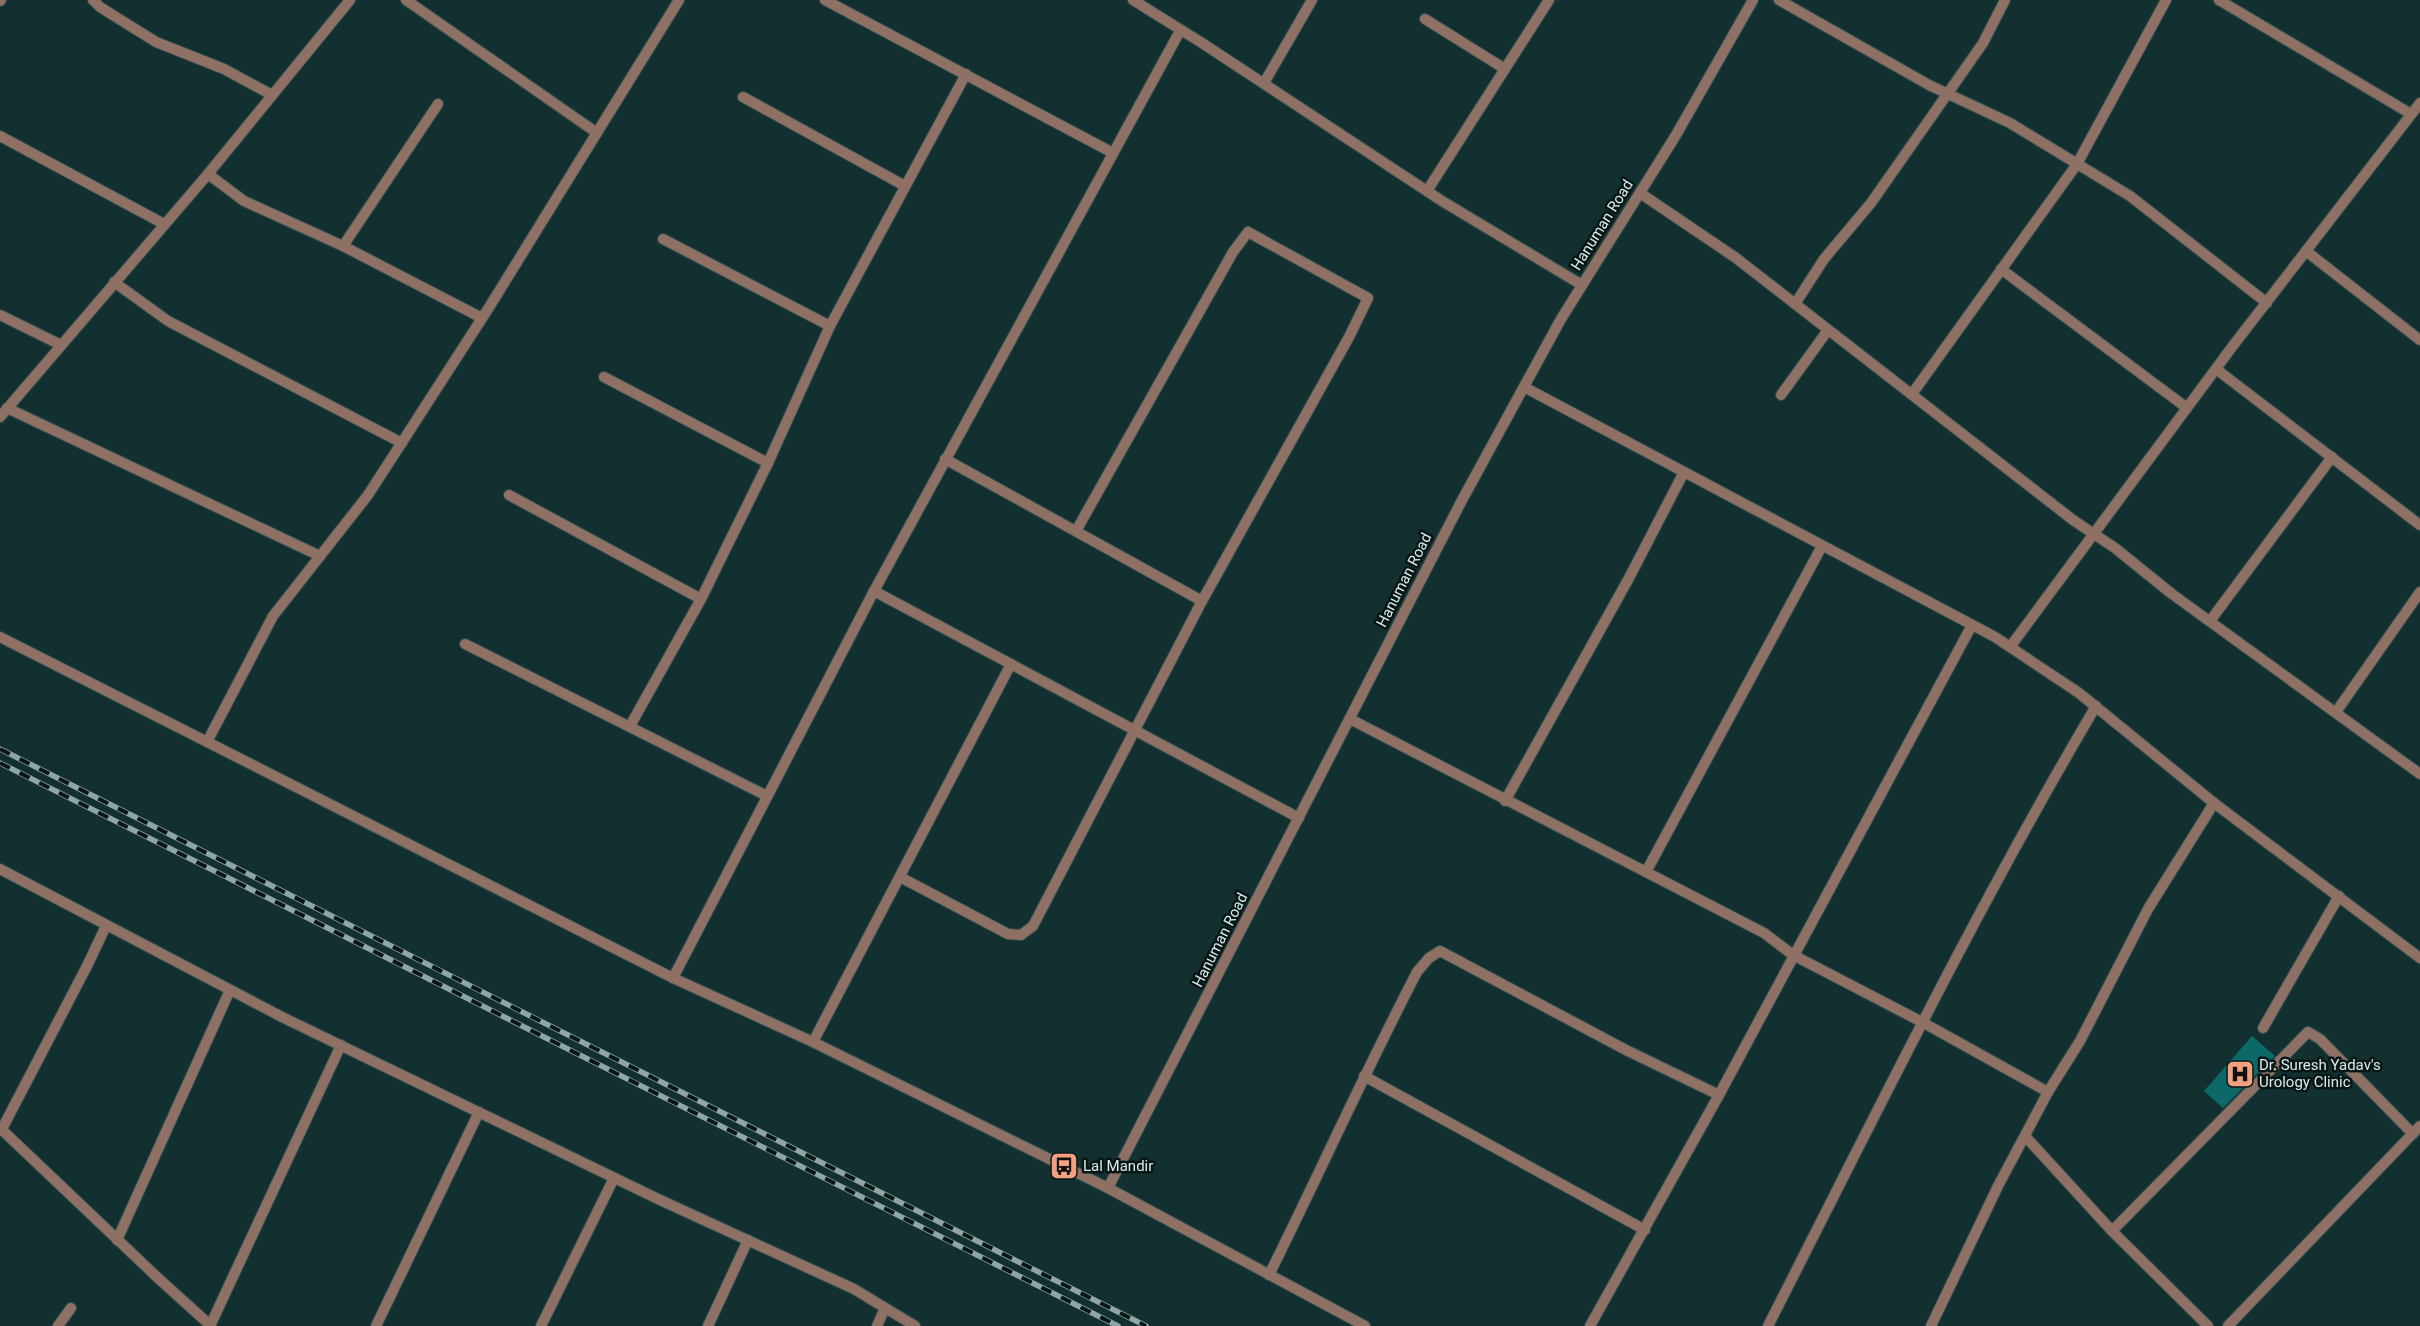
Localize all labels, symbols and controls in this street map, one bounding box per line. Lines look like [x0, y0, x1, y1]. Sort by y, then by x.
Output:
street label: Hanuman Road [1567, 176, 1637, 274]
street label: Hanuman Road [1373, 530, 1435, 630]
street label: Hanuman Road [1189, 890, 1251, 990]
place label: Dr. Suresh Yadav's Urology Clinic [2259, 1056, 2381, 1091]
hospital icon: Dr. Suresh Yadav's Urology Clinic [2225, 1059, 2255, 1089]
bus stop icon: Lal Mandir [1049, 1151, 1079, 1181]
place label: Lal Mandir [1083, 1157, 1153, 1175]

